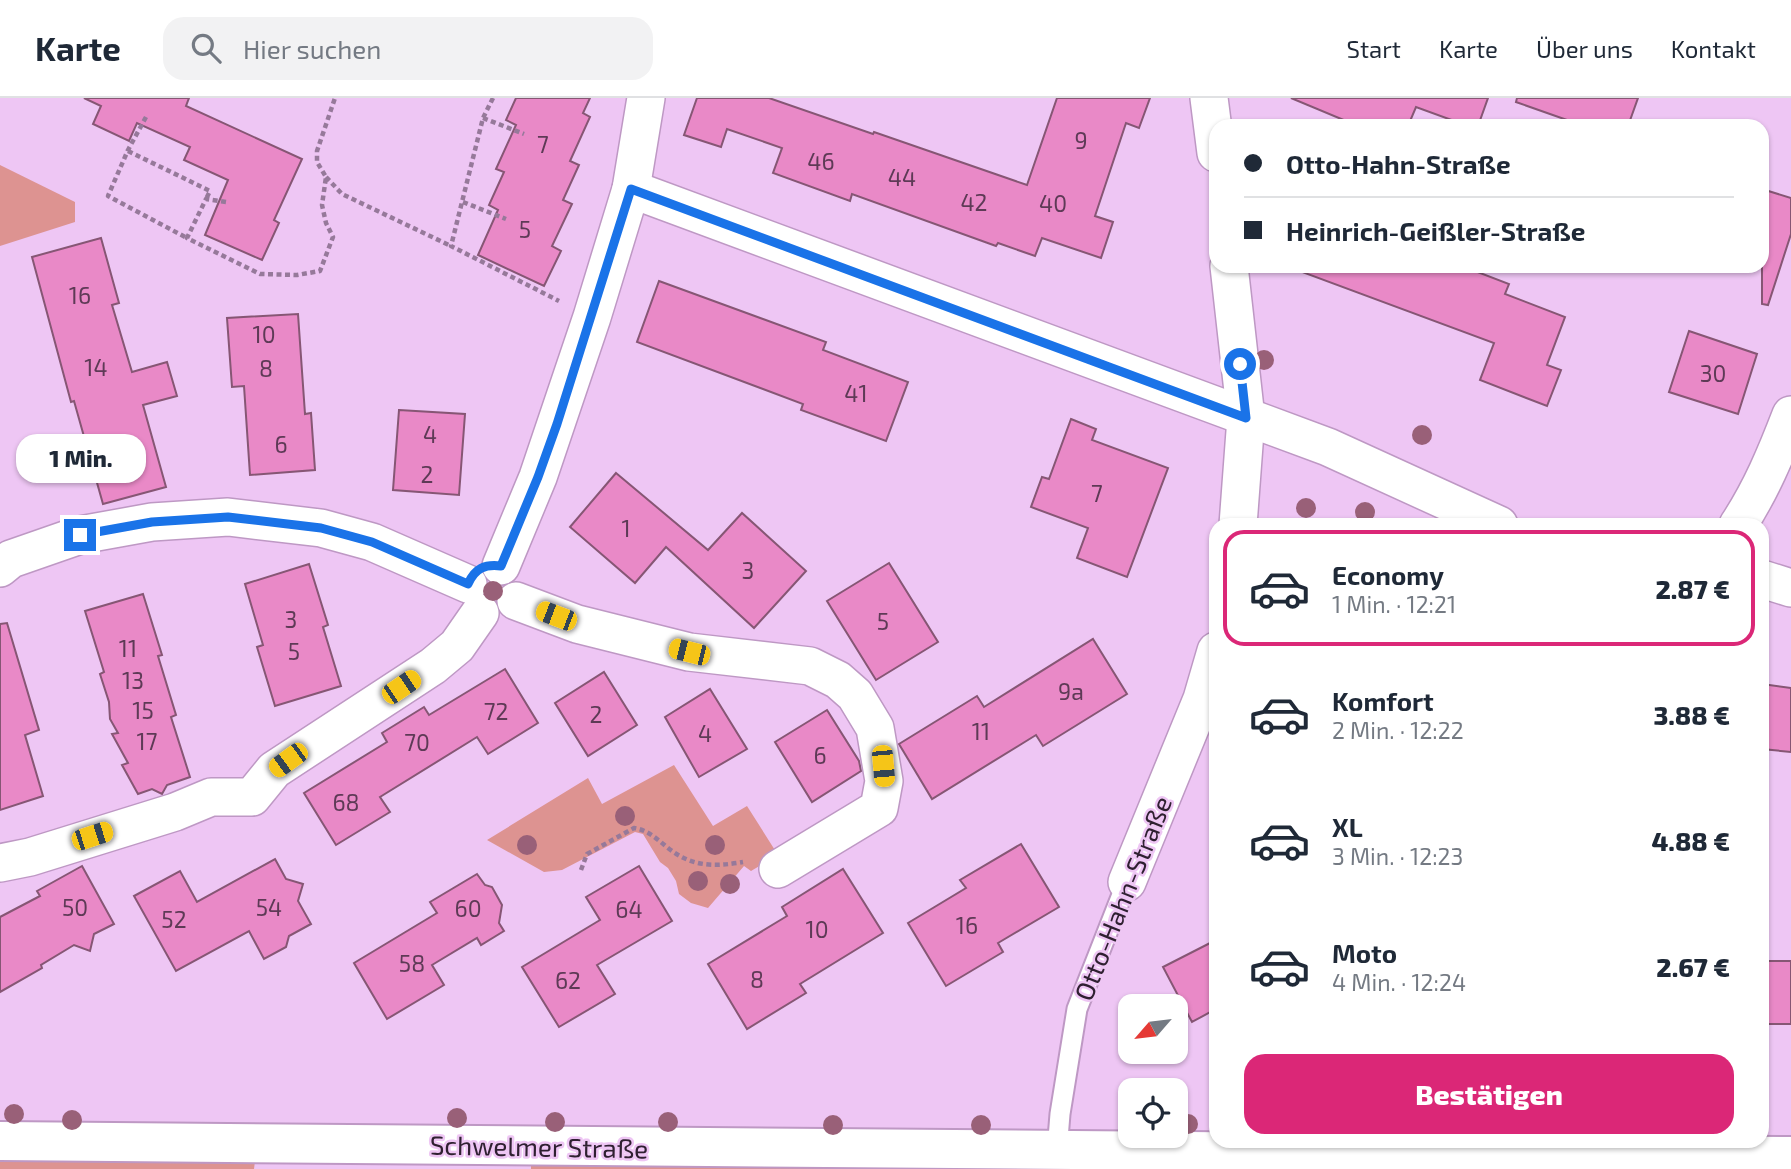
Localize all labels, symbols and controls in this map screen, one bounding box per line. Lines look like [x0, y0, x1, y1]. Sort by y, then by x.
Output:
search box [163, 17, 653, 80]
text: Karte [35, 28, 121, 68]
icon: search [187, 29, 225, 67]
text: Hier suchen [243, 33, 381, 64]
text: Start [1347, 34, 1401, 63]
text: Karte [1439, 34, 1498, 63]
text: Über uns [1536, 34, 1633, 63]
text: Kontakt [1671, 34, 1756, 63]
house number: 9 [1074, 126, 1088, 154]
house number: 7 [537, 130, 549, 158]
house number: 46 [807, 147, 835, 175]
text: Otto-Hahn-Straße [1286, 148, 1511, 179]
house number: 44 [888, 163, 916, 191]
house number: 42 [960, 188, 988, 216]
house number: 40 [1039, 189, 1067, 217]
house number: 5 [519, 215, 531, 243]
text: Heinrich-Geißler-Straße [1286, 215, 1585, 246]
house number: 16 [69, 281, 91, 309]
house number: 10 [252, 320, 276, 348]
route start [1224, 348, 1256, 380]
house number: 14 [84, 353, 108, 381]
house number: 8 [259, 354, 273, 382]
house number: 30 [1700, 359, 1726, 387]
house number: 41 [844, 379, 868, 407]
house number: 4 [423, 420, 437, 448]
house number: 6 [274, 430, 288, 458]
callout: 1 Min. [15, 434, 145, 482]
text: 1 Min. [49, 444, 113, 472]
house number: 2 [421, 460, 433, 488]
house number: 7 [1091, 479, 1103, 507]
house number: 1 [621, 514, 631, 542]
route end [64, 519, 96, 551]
house number: 3 [742, 556, 754, 584]
icon: car [1248, 557, 1311, 620]
text: Economy [1332, 559, 1444, 590]
text: 2.87 € [1655, 573, 1730, 604]
text: 1 Min. · 12:21 [1332, 590, 1456, 618]
car [533, 599, 580, 633]
house number: 3 [285, 605, 297, 633]
house number: 5 [877, 607, 889, 635]
house number: 11 [119, 634, 137, 662]
house number: 5 [288, 637, 300, 665]
car [667, 637, 712, 667]
house number: 13 [122, 666, 144, 694]
car [378, 667, 425, 707]
house number: 9a [1058, 677, 1084, 705]
icon: car [1248, 683, 1311, 746]
text: Komfort [1332, 685, 1434, 716]
house number: 15 [132, 696, 154, 724]
house number: 72 [484, 697, 508, 725]
text: 3.88 € [1653, 699, 1730, 730]
house number: 2 [590, 700, 602, 728]
text: 2 Min. · 12:22 [1332, 716, 1464, 744]
house number: 11 [972, 717, 990, 745]
house number: 4 [698, 719, 712, 747]
house number: 17 [137, 727, 158, 755]
house number: 70 [404, 728, 430, 756]
car [265, 739, 312, 781]
house number: 6 [813, 741, 827, 769]
car [871, 744, 896, 788]
house number: 68 [332, 788, 360, 816]
street label: Otto-Hahn-Straße [1067, 791, 1177, 1005]
icon: car [1248, 809, 1311, 872]
text: XL [1332, 811, 1363, 842]
car [69, 820, 116, 852]
text: 4.88 € [1651, 825, 1730, 856]
text: 3 Min. · 12:23 [1332, 842, 1463, 870]
house number: 50 [62, 893, 88, 921]
house number: 54 [256, 893, 282, 921]
house number: 60 [454, 894, 482, 922]
house number: 64 [615, 895, 643, 923]
house number: 52 [161, 905, 187, 933]
house number: 16 [956, 911, 978, 939]
house number: 10 [805, 915, 829, 943]
icon: car [1248, 935, 1311, 998]
text: Moto [1332, 937, 1397, 968]
house number: 58 [399, 949, 425, 977]
text: 2.67 € [1656, 951, 1730, 982]
house number: 8 [750, 965, 764, 993]
house number: 62 [555, 966, 581, 994]
text: 4 Min. · 12:24 [1332, 968, 1466, 996]
north arrow [1118, 994, 1188, 1064]
map controls [1118, 994, 1188, 1148]
button: Bestätigen [1244, 1054, 1734, 1134]
button: locate [1118, 1078, 1188, 1148]
street label: Schwelmer Straße [430, 1129, 648, 1163]

